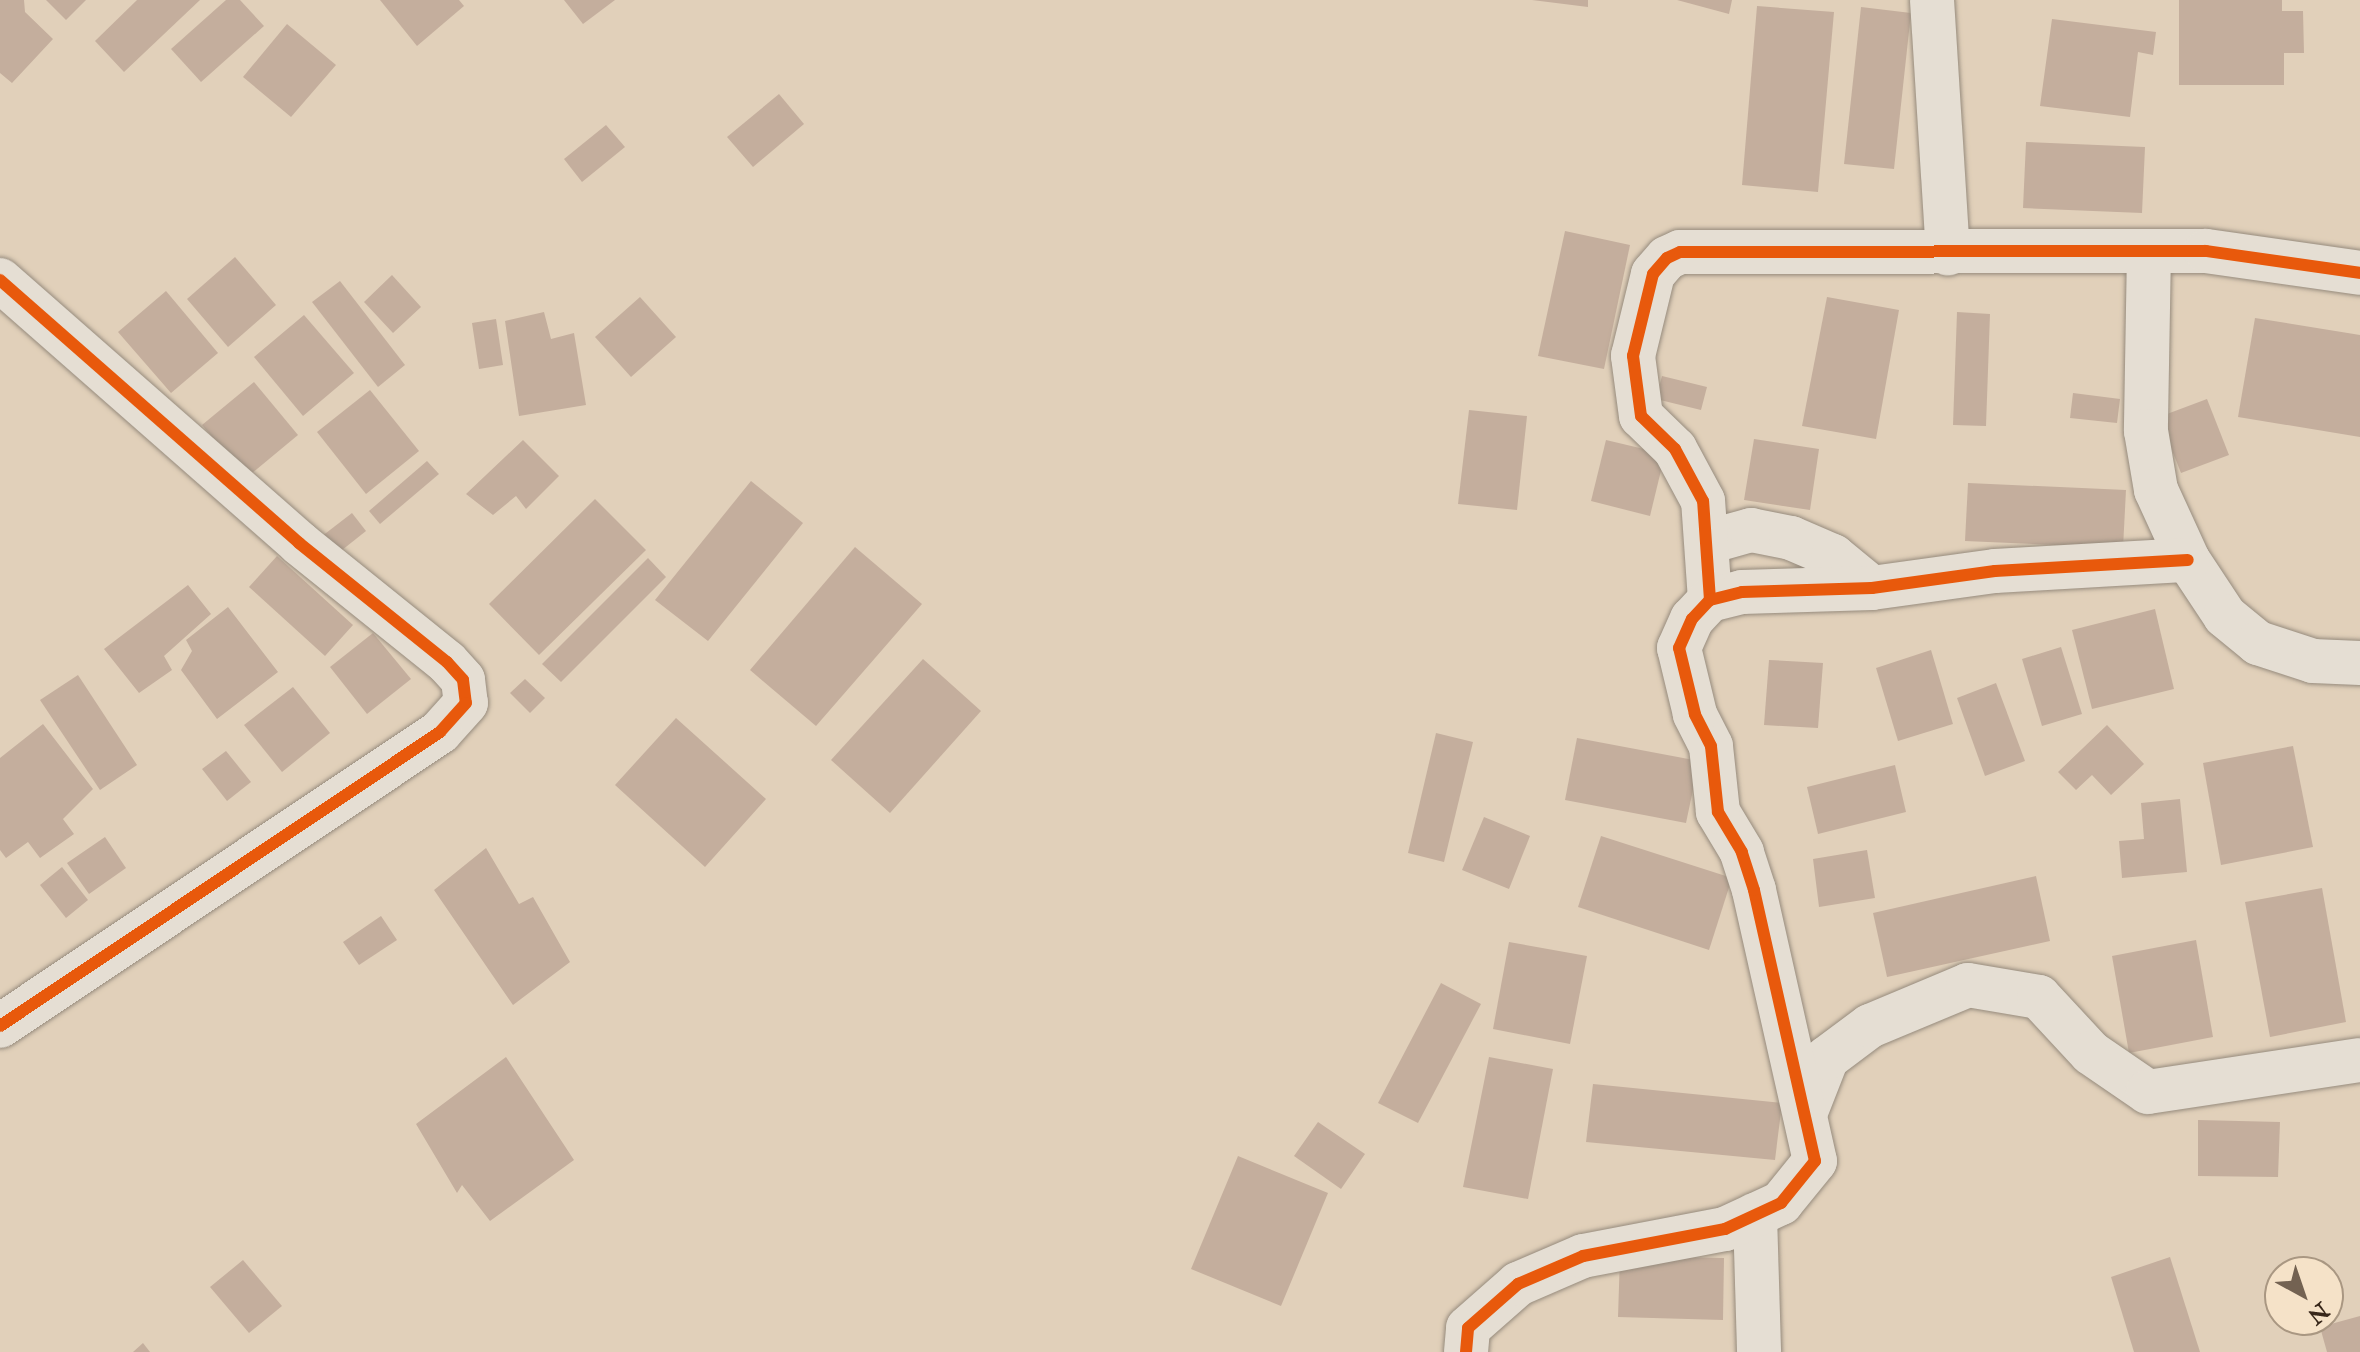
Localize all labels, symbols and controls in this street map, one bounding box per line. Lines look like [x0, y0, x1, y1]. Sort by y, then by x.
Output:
north arrow [2264, 1256, 2344, 1336]
text: N [2302, 1296, 2335, 1330]

